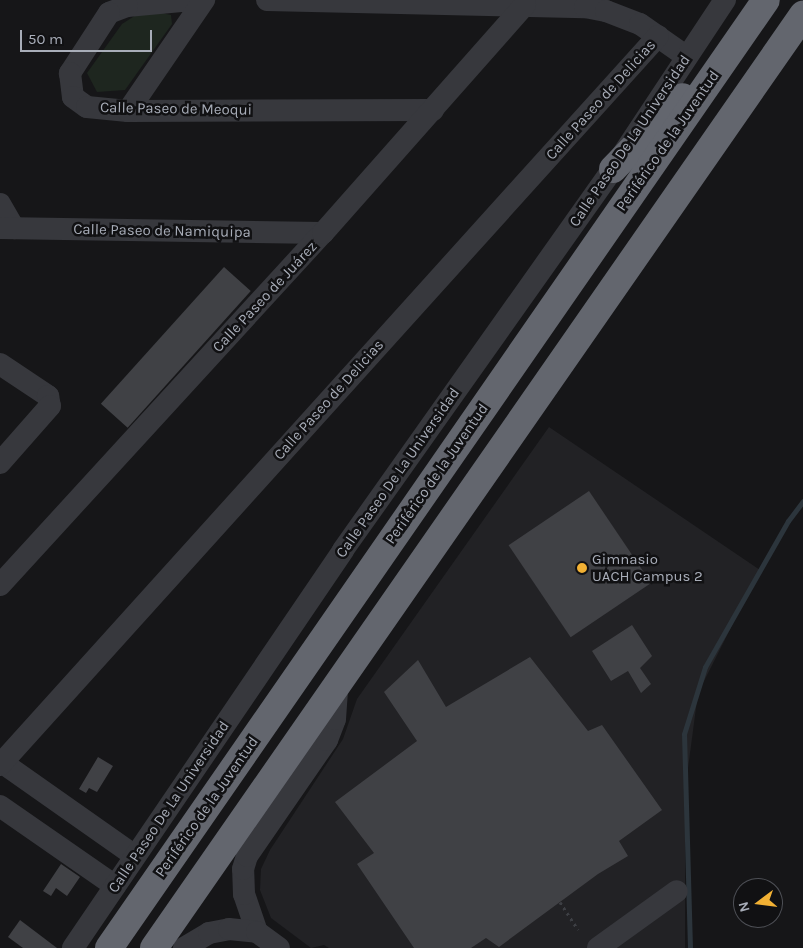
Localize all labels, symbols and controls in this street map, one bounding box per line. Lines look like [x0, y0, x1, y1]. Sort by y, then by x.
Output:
scale bar [22, 20, 155, 52]
text: 50 m [28, 30, 63, 48]
street label: Calle Paseo de Delicias [542, 36, 660, 164]
street label: Calle Paseo De La Universidad [566, 52, 694, 230]
street label: Periférico de la Juventud [613, 67, 723, 215]
street label: Calle Paseo de Meoqui [100, 99, 252, 119]
street label: Calle Paseo de Namiquipa [73, 220, 251, 242]
street label: Calle Paseo de Juárez [209, 238, 321, 356]
street label: Calle Paseo de Delicias [270, 336, 388, 464]
street label: Calle Paseo De La Universidad [332, 385, 464, 561]
street label: Periférico de la Juventud [382, 400, 492, 548]
place label: Gimnasio UACH Campus 2 [592, 550, 703, 585]
marker: Gimnasio UACH Campus 2 [576, 562, 588, 574]
street label: Calle Paseo De La Universidad [105, 718, 233, 896]
street label: Periférico de la Juventud [152, 733, 262, 881]
north arrow [733, 878, 783, 928]
text: N [734, 900, 754, 914]

